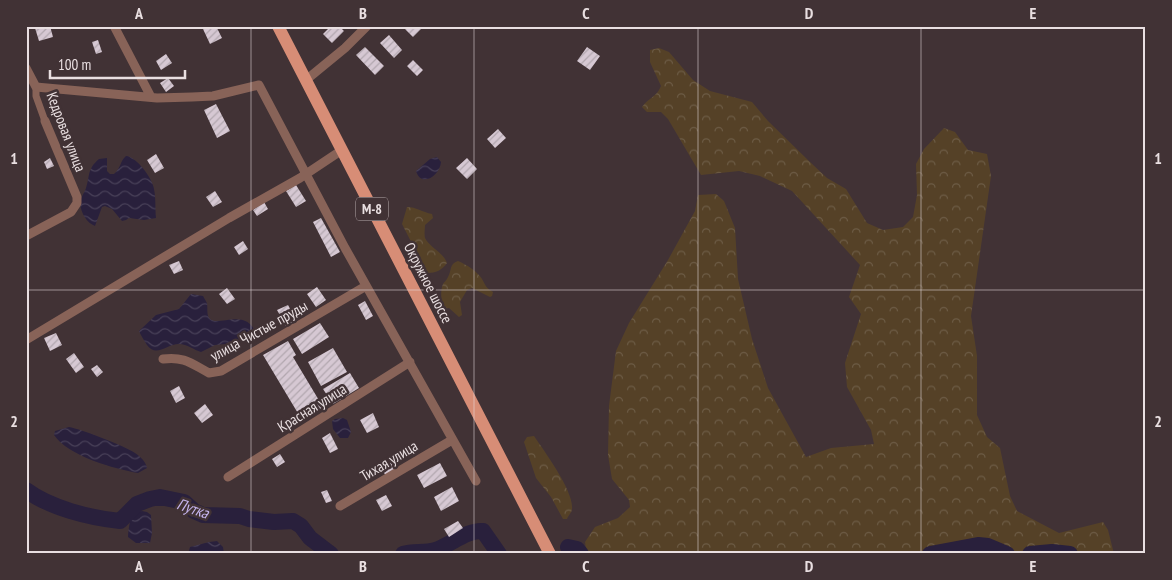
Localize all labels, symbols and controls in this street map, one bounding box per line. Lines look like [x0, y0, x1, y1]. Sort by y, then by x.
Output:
text: A [134, 3, 144, 23]
text: B [359, 3, 367, 23]
text: C [582, 3, 590, 23]
text: D [805, 3, 814, 23]
text: E [1030, 3, 1037, 23]
scale bar [50, 48, 185, 80]
text: 100 m [58, 55, 91, 74]
street label: Кедровая улица [43, 89, 90, 174]
text: 1 [10, 148, 18, 168]
text: 1 [1154, 148, 1162, 168]
road number: М-8 [356, 198, 388, 220]
street label: Окружное шоссе [400, 239, 457, 326]
street label: улица Чистые пруды [207, 296, 311, 365]
street label: Красная улица [274, 379, 350, 436]
text: 2 [10, 411, 18, 431]
text: 2 [1154, 411, 1162, 431]
street label: Тихая улица [357, 436, 421, 485]
water label: Путка [174, 493, 213, 523]
text: A [134, 556, 144, 576]
text: B [359, 556, 367, 576]
text: C [582, 556, 590, 576]
text: D [805, 556, 814, 576]
text: E [1030, 556, 1037, 576]

